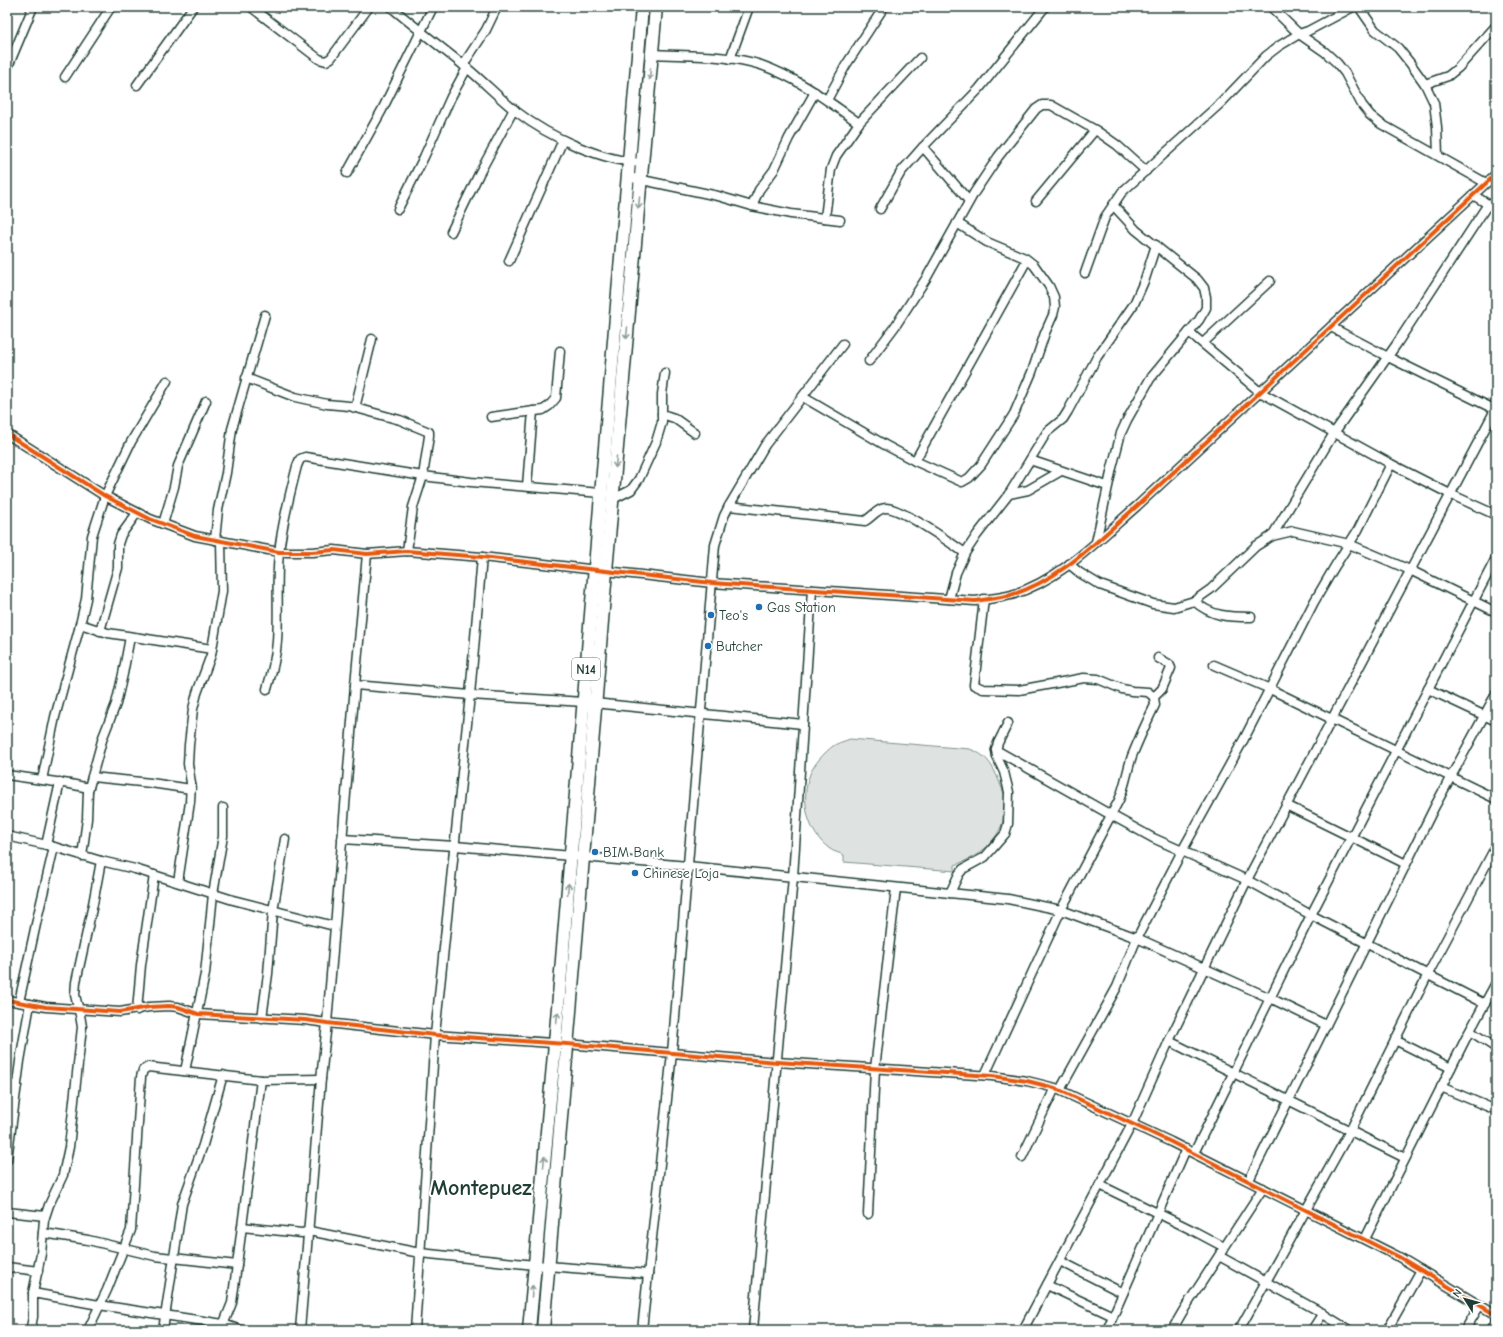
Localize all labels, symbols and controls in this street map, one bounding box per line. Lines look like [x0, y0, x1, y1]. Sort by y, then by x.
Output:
one-way arrow [646, 67, 654, 80]
one-way arrow [635, 196, 642, 209]
one-way arrow [624, 326, 631, 339]
one-way arrow [612, 455, 620, 468]
place label: Gas Station [767, 599, 836, 616]
marker: Gas Station [754, 602, 764, 612]
place label: Teo's [719, 607, 748, 624]
marker: Teo's [706, 610, 716, 620]
place label: Butcher [716, 638, 763, 655]
marker: Butcher [703, 641, 713, 651]
road number: N14 [572, 658, 600, 680]
place label: BIM Bank [603, 844, 664, 861]
marker: BIM Bank [590, 847, 600, 857]
place label: Chinese Loja [643, 865, 719, 882]
marker: Chinese Loja [630, 868, 640, 878]
one-way arrow [564, 883, 571, 896]
one-way arrow [553, 1012, 560, 1025]
one-way arrow [540, 1156, 548, 1169]
district label: Montepuez [430, 1175, 532, 1201]
north arrow [1445, 1279, 1485, 1319]
one-way arrow [529, 1285, 536, 1298]
text: N [1450, 1287, 1465, 1300]

